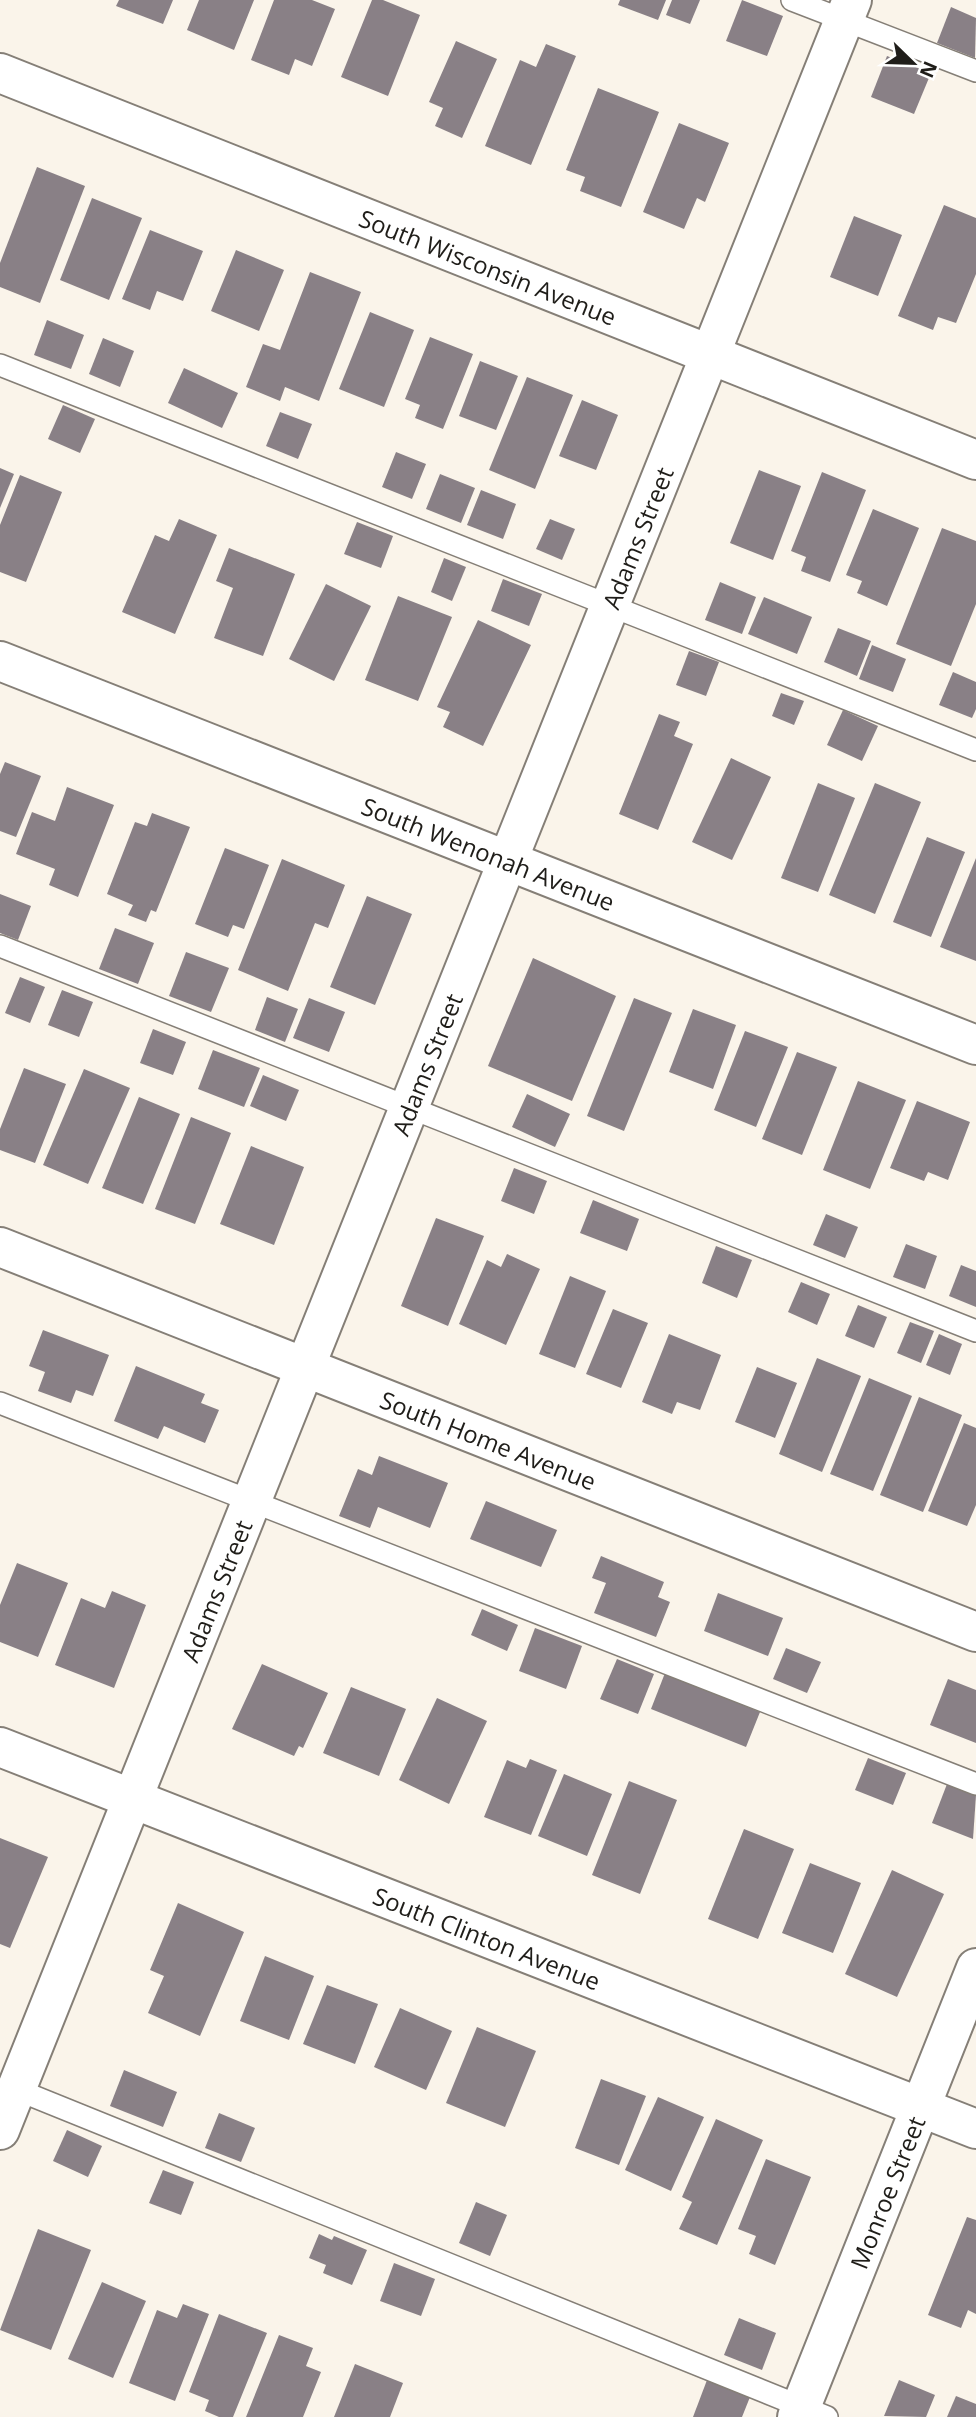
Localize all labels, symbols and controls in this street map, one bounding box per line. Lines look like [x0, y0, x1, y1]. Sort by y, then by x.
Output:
north arrow [878, 28, 948, 98]
text: N [914, 57, 944, 82]
street label: South Wisconsin Avenue [354, 201, 622, 332]
street label: Adams Street [594, 462, 680, 614]
street label: South Wenonah Avenue [357, 789, 620, 918]
street label: Adams Street [383, 988, 470, 1140]
street label: South Home Avenue [376, 1382, 601, 1497]
street label: Adams Street [173, 1515, 259, 1666]
street label: South Clinton Avenue [369, 1878, 605, 1997]
street label: Monroe Street [841, 2111, 932, 2273]

